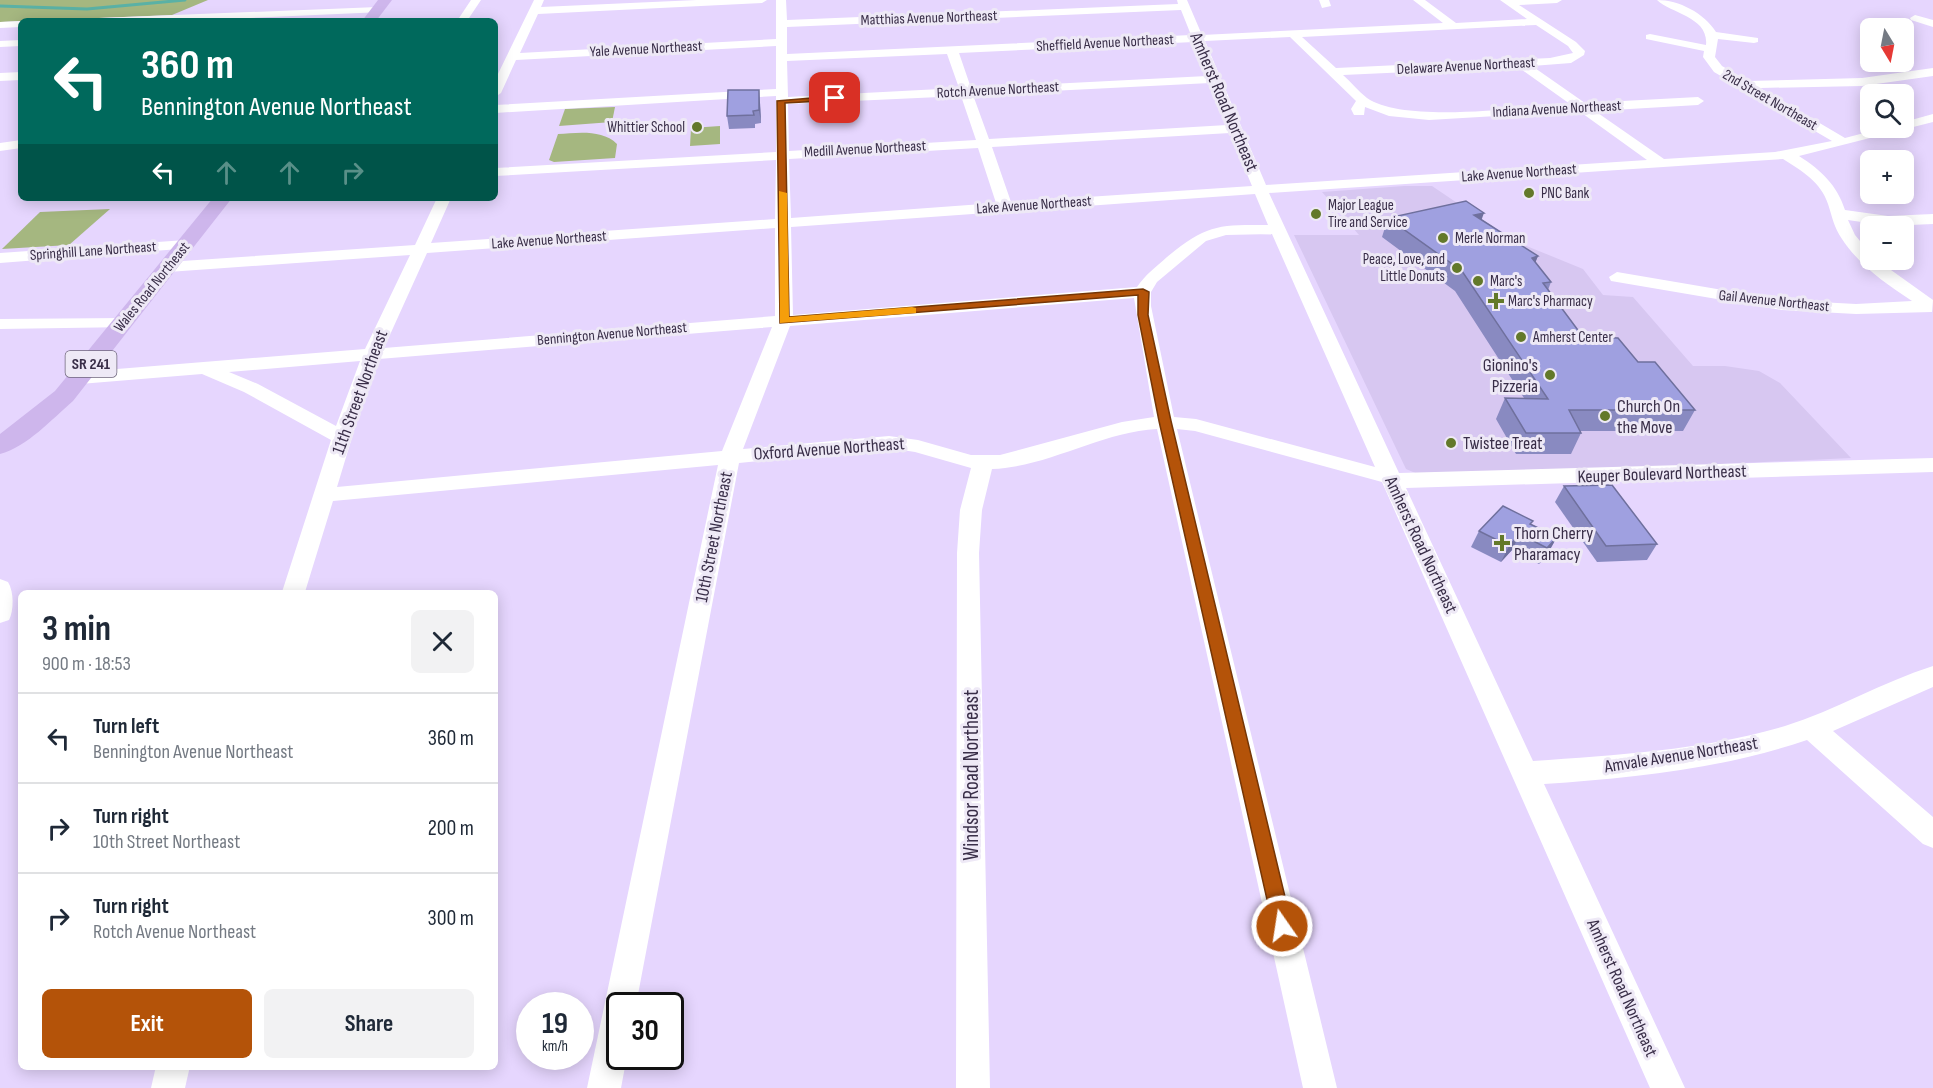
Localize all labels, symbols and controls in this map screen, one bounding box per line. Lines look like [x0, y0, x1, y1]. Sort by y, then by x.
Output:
street label: Matthias Avenue Northeast [860, 6, 998, 30]
north arrow [1860, 18, 1914, 72]
map controls [1860, 18, 1914, 270]
street label: Amherst Road Northeast [1185, 29, 1263, 175]
street label: Sheffield Avenue Northeast [1036, 30, 1175, 56]
street label: Yale Avenue Northeast [589, 37, 703, 61]
text: 360 m [141, 40, 234, 91]
icon: left [42, 42, 120, 120]
street label: Delaware Avenue Northeast [1396, 53, 1536, 79]
street label: 2nd Street Northeast [1719, 65, 1821, 135]
pin [809, 72, 860, 123]
street label: Rotch Avenue Northeast [936, 77, 1060, 103]
icon: arrive [818, 81, 851, 114]
button: search [1860, 84, 1914, 138]
text: Bennington Avenue Northeast [141, 91, 412, 123]
street label: Indiana Avenue Northeast [1492, 96, 1622, 122]
place label: Whittier School [607, 118, 685, 137]
marker: Whittier School [690, 120, 704, 134]
street label: Medill Avenue Northeast [804, 136, 927, 162]
button: + [1860, 150, 1914, 204]
icon: left [147, 156, 180, 189]
icon: ahead [210, 156, 243, 189]
icon: ahead [273, 156, 306, 189]
icon: right [336, 156, 369, 189]
street label: Lake Avenue Northeast [1461, 159, 1578, 187]
place label: PNC Bank [1541, 184, 1590, 203]
marker: PNC Bank [1522, 186, 1536, 200]
street label: Lake Avenue Northeast [976, 191, 1093, 219]
place label: Major League Tire and Service [1328, 196, 1408, 232]
marker: Major League Tire and Service [1309, 207, 1323, 221]
button: − [1860, 216, 1914, 270]
street label: Lake Avenue Northeast [491, 226, 608, 254]
place label: Merle Norman [1455, 229, 1525, 248]
marker: Merle Norman [1436, 231, 1450, 245]
street label: Springhill Lane Northeast [29, 237, 157, 265]
street label: Wales Road Northeast [110, 238, 194, 336]
place label: Peace, Love, and Little Donuts [1363, 250, 1445, 286]
marker: Peace, Love, and Little Donuts [1450, 261, 1464, 275]
place label: Marc's [1490, 272, 1523, 291]
marker: Marc's [1471, 274, 1485, 288]
street label: Gail Avenue Northeast [1718, 286, 1831, 316]
place label: Marc's Pharmacy [1508, 292, 1593, 311]
marker: Marc's Pharmacy [1489, 294, 1503, 308]
street label: Bennington Avenue Northeast [536, 318, 688, 350]
street label: 11th Street Northeast [328, 327, 392, 457]
place label: Amherst Center [1532, 328, 1613, 347]
marker: Amherst Center [1514, 330, 1528, 344]
road number: SR 241 [66, 351, 116, 377]
place label: Gionino's Pizzeria [1483, 355, 1538, 397]
marker: Gionino's Pizzeria [1543, 368, 1557, 382]
place label: Church On the Move [1617, 396, 1680, 438]
marker: Church On the Move [1598, 409, 1612, 423]
street label: Oxford Avenue Northeast [753, 433, 906, 465]
place label: Twistee Treat [1463, 433, 1543, 454]
marker: Twistee Treat [1444, 436, 1458, 450]
street label: Keuper Boulevard Northeast [1577, 461, 1747, 487]
street label: 10th Street Northeast [691, 469, 737, 604]
street label: Amherst Road Northeast [1380, 472, 1462, 617]
place label: Thorn Cherry Pharamacy [1514, 523, 1593, 565]
marker: Thorn Cherry Pharamacy [1495, 536, 1509, 550]
text: 3 min [42, 608, 111, 651]
button: close [411, 610, 474, 673]
text: 900 m · 18:53 [42, 652, 131, 676]
street label: Windsor Road Northeast [959, 690, 984, 860]
text: Turn left [93, 713, 159, 740]
icon: left [42, 722, 75, 755]
text: 360 m [428, 725, 474, 752]
street label: Amvale Avenue Northeast [1602, 732, 1760, 778]
text: Bennington Avenue Northeast [93, 740, 293, 764]
text: Turn right [93, 803, 169, 830]
icon: right [42, 812, 75, 845]
text: 200 m [428, 815, 474, 842]
text: 10th Street Northeast [93, 830, 240, 854]
text: Turn right [93, 893, 169, 920]
position arrow [1250, 894, 1314, 958]
icon: right [42, 902, 75, 935]
text: 300 m [428, 905, 474, 932]
street label: Amherst Road Northeast [1582, 915, 1662, 1061]
text: Rotch Avenue Northeast [93, 920, 256, 944]
button: Exit [42, 989, 252, 1058]
button: Share [264, 989, 474, 1058]
speed limit sign: 30 [606, 992, 684, 1070]
text: 19 [542, 1006, 568, 1042]
text: km/h [542, 1037, 568, 1056]

